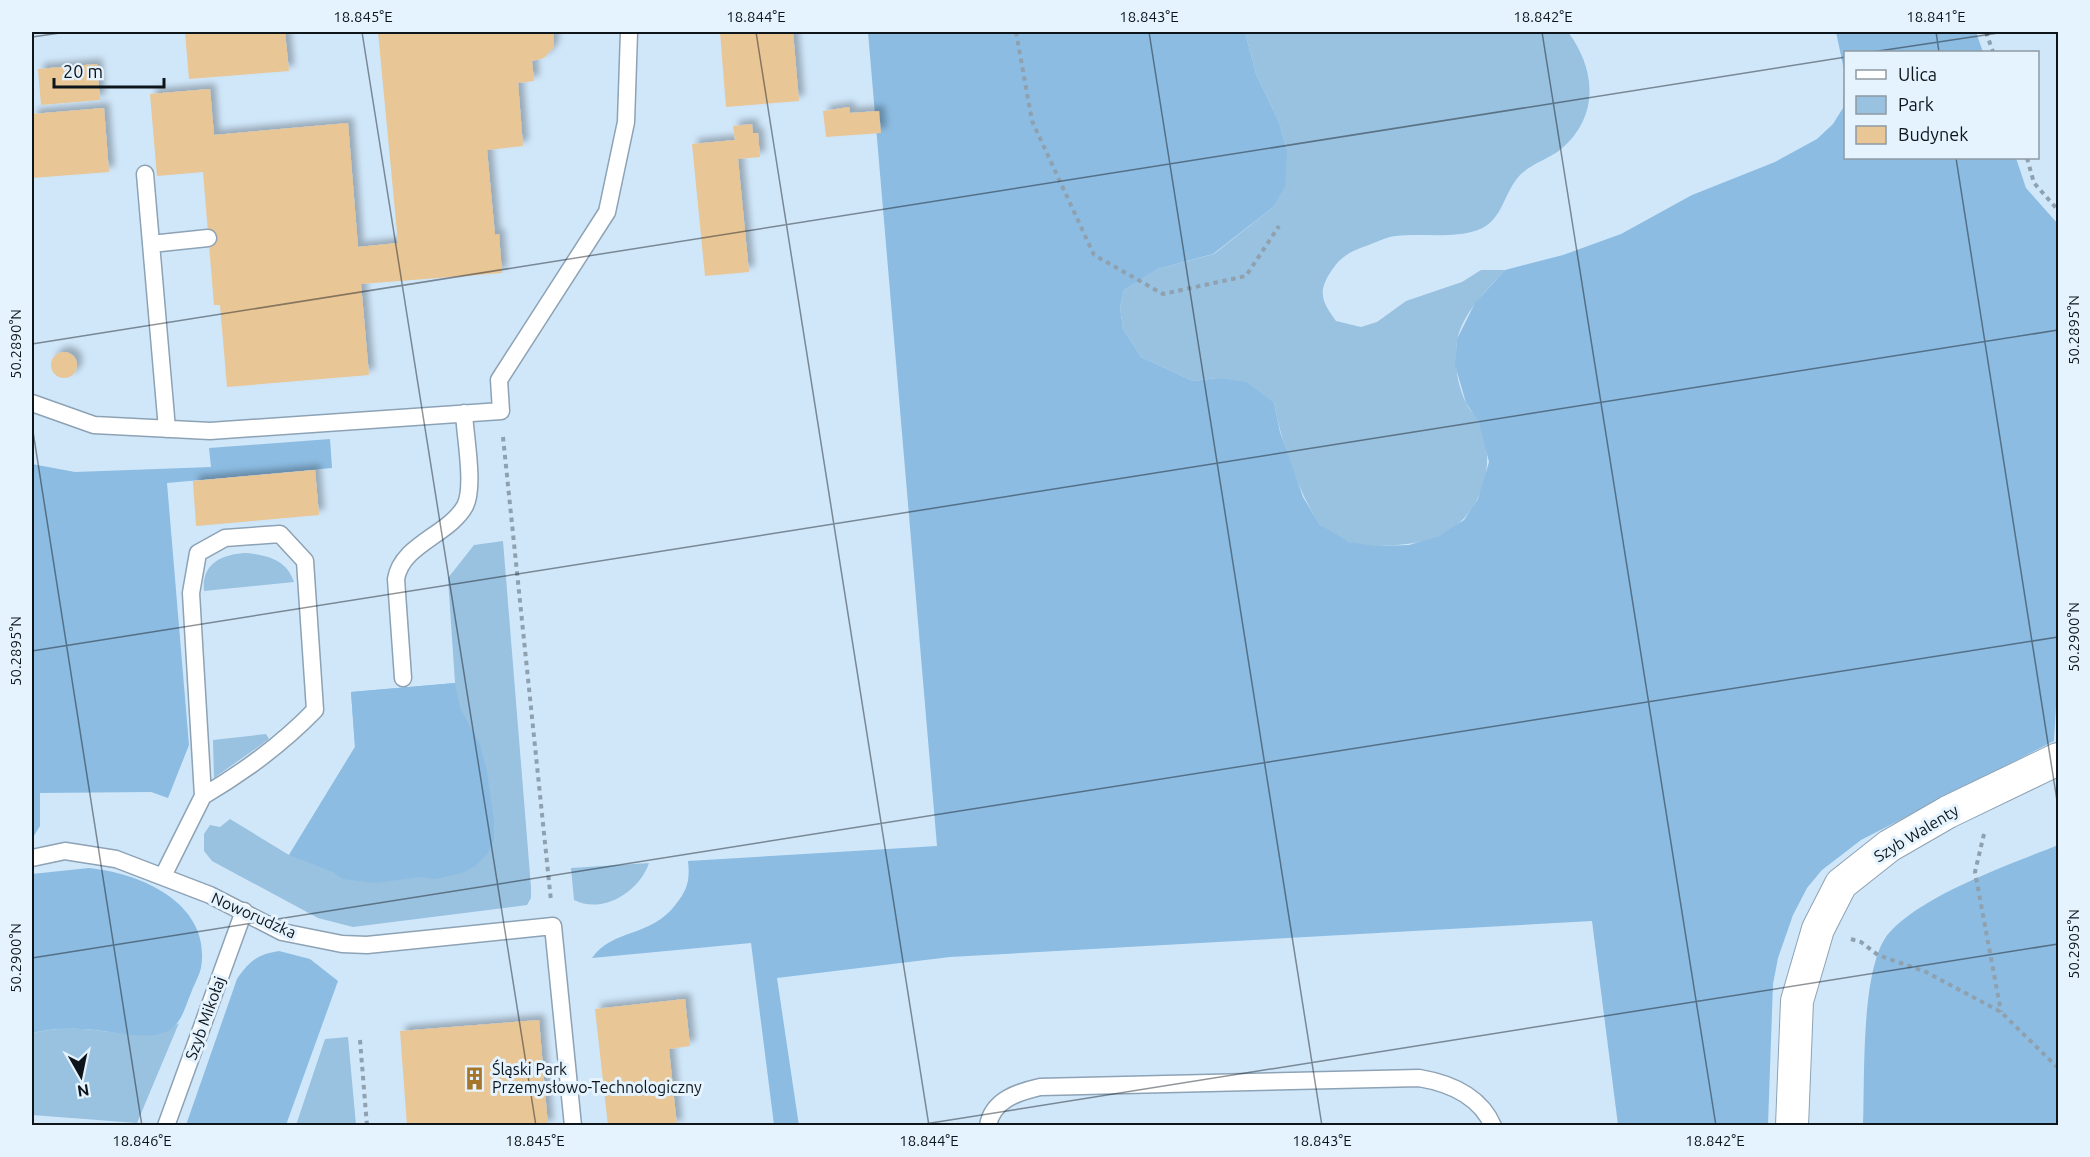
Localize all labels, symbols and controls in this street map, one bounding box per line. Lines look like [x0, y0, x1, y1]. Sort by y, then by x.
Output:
text: 18.845°E [333, 8, 393, 25]
text: 18.844°E [726, 8, 786, 25]
text: 18.843°E [1119, 8, 1179, 25]
text: 18.842°E [1513, 8, 1573, 25]
text: 18.841°E [1906, 8, 1966, 25]
scale bar [54, 51, 164, 89]
legend [1844, 51, 2039, 159]
text: 20 m [63, 61, 103, 81]
text: Ulica [1898, 64, 1937, 84]
text: Park [1898, 94, 1934, 114]
text: Budynek [1898, 124, 1968, 144]
text: 50.2895°N [2065, 295, 2082, 365]
text: 50.2890°N [7, 309, 24, 379]
text: 50.2900°N [2065, 602, 2082, 672]
text: 50.2895°N [7, 616, 24, 686]
street label: Szyb Walenty [1870, 801, 1962, 865]
street label: Noworudzka [209, 888, 299, 942]
text: 50.2905°N [2065, 909, 2082, 979]
text: 50.2900°N [7, 923, 24, 993]
street label: Szyb Mikołaj [182, 974, 228, 1062]
north arrow [51, 1046, 111, 1106]
place label: Śląski Park Przemysłowo-Technologiczny [492, 1059, 702, 1096]
building icon: Śląski Park Przemysłowo-Technologiczny [461, 1065, 487, 1091]
text: N [76, 1081, 91, 1101]
text: 18.846°E [112, 1132, 172, 1149]
text: 18.845°E [505, 1132, 565, 1149]
text: 18.844°E [899, 1132, 959, 1149]
text: 18.843°E [1292, 1132, 1352, 1149]
text: 18.842°E [1685, 1132, 1745, 1149]

